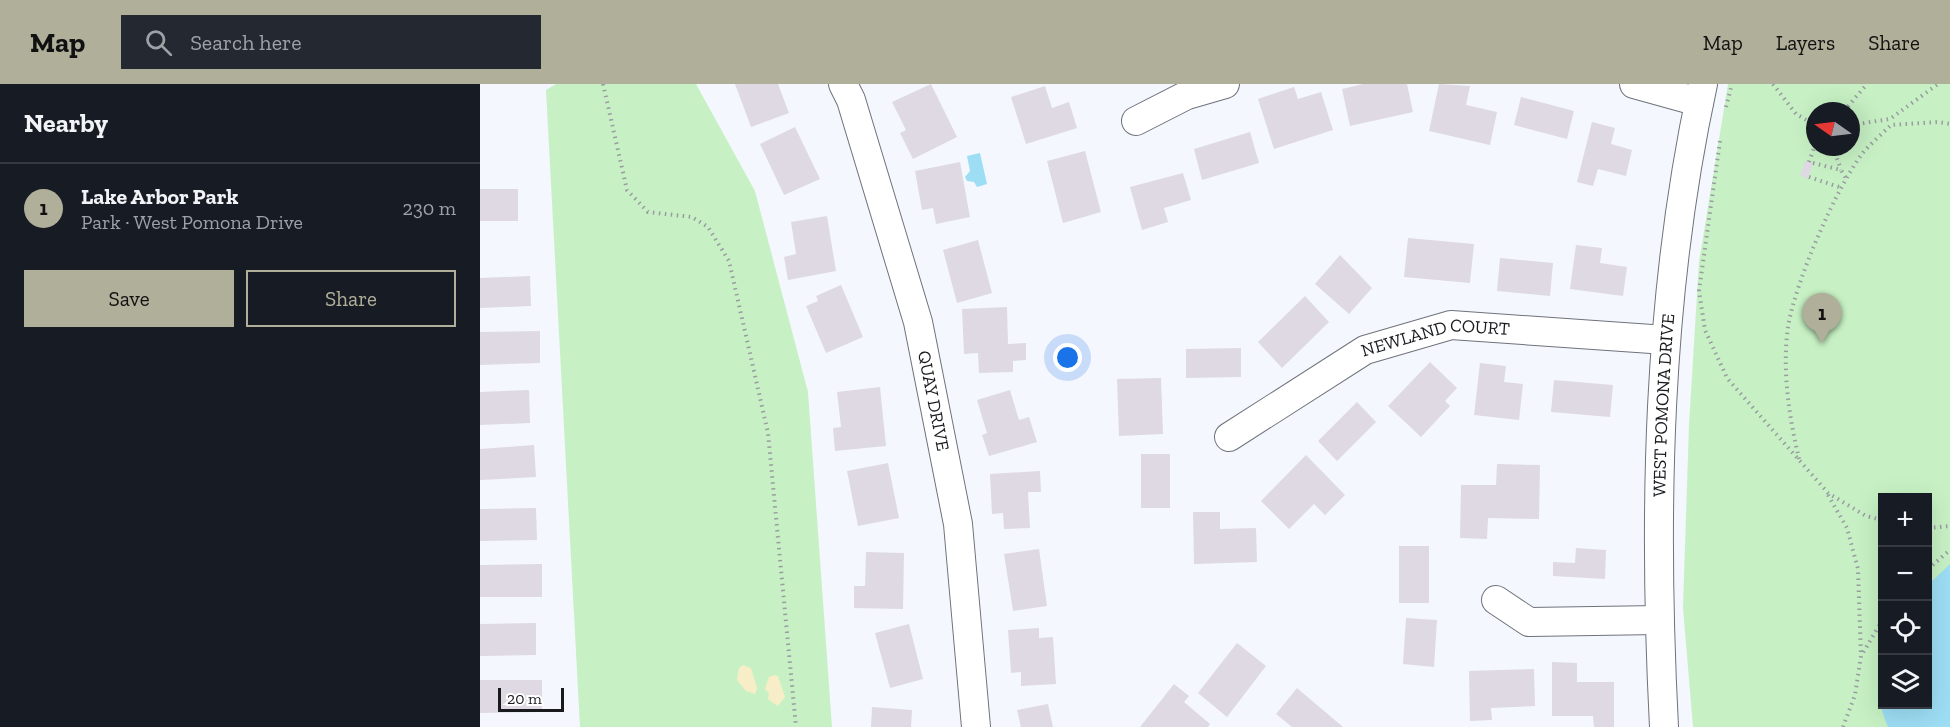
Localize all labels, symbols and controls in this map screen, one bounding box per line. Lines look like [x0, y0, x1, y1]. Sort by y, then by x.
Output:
search box [121, 15, 541, 69]
text: Map [30, 26, 85, 59]
icon: search [142, 26, 175, 59]
text: Search here [190, 29, 302, 56]
text: Map [1703, 30, 1743, 55]
text: Layers [1776, 30, 1835, 55]
text: Share [1868, 30, 1920, 55]
north arrow [1806, 102, 1860, 156]
text: Nearby [24, 107, 108, 139]
text: Lake Arbor Park [81, 183, 238, 210]
text: 1 [39, 196, 48, 220]
text: 230 m [403, 196, 456, 220]
text: Park · West Pomona Drive [81, 210, 303, 234]
button: Save [24, 270, 234, 327]
button: Share [246, 270, 456, 327]
pin: 1 [1802, 294, 1842, 343]
street label: WEST POMONA DRIVE [1648, 313, 1679, 497]
street label: NEWLAND COURT [1359, 314, 1511, 362]
your location [1053, 343, 1082, 372]
street label: QUAY DRIVE [913, 349, 954, 453]
map controls [1878, 493, 1932, 709]
button: + [1878, 493, 1932, 547]
button: − [1878, 547, 1932, 601]
button: locate [1878, 601, 1932, 655]
button: layers [1878, 655, 1932, 709]
scale bar [498, 685, 564, 712]
text: 20 m [507, 689, 542, 708]

